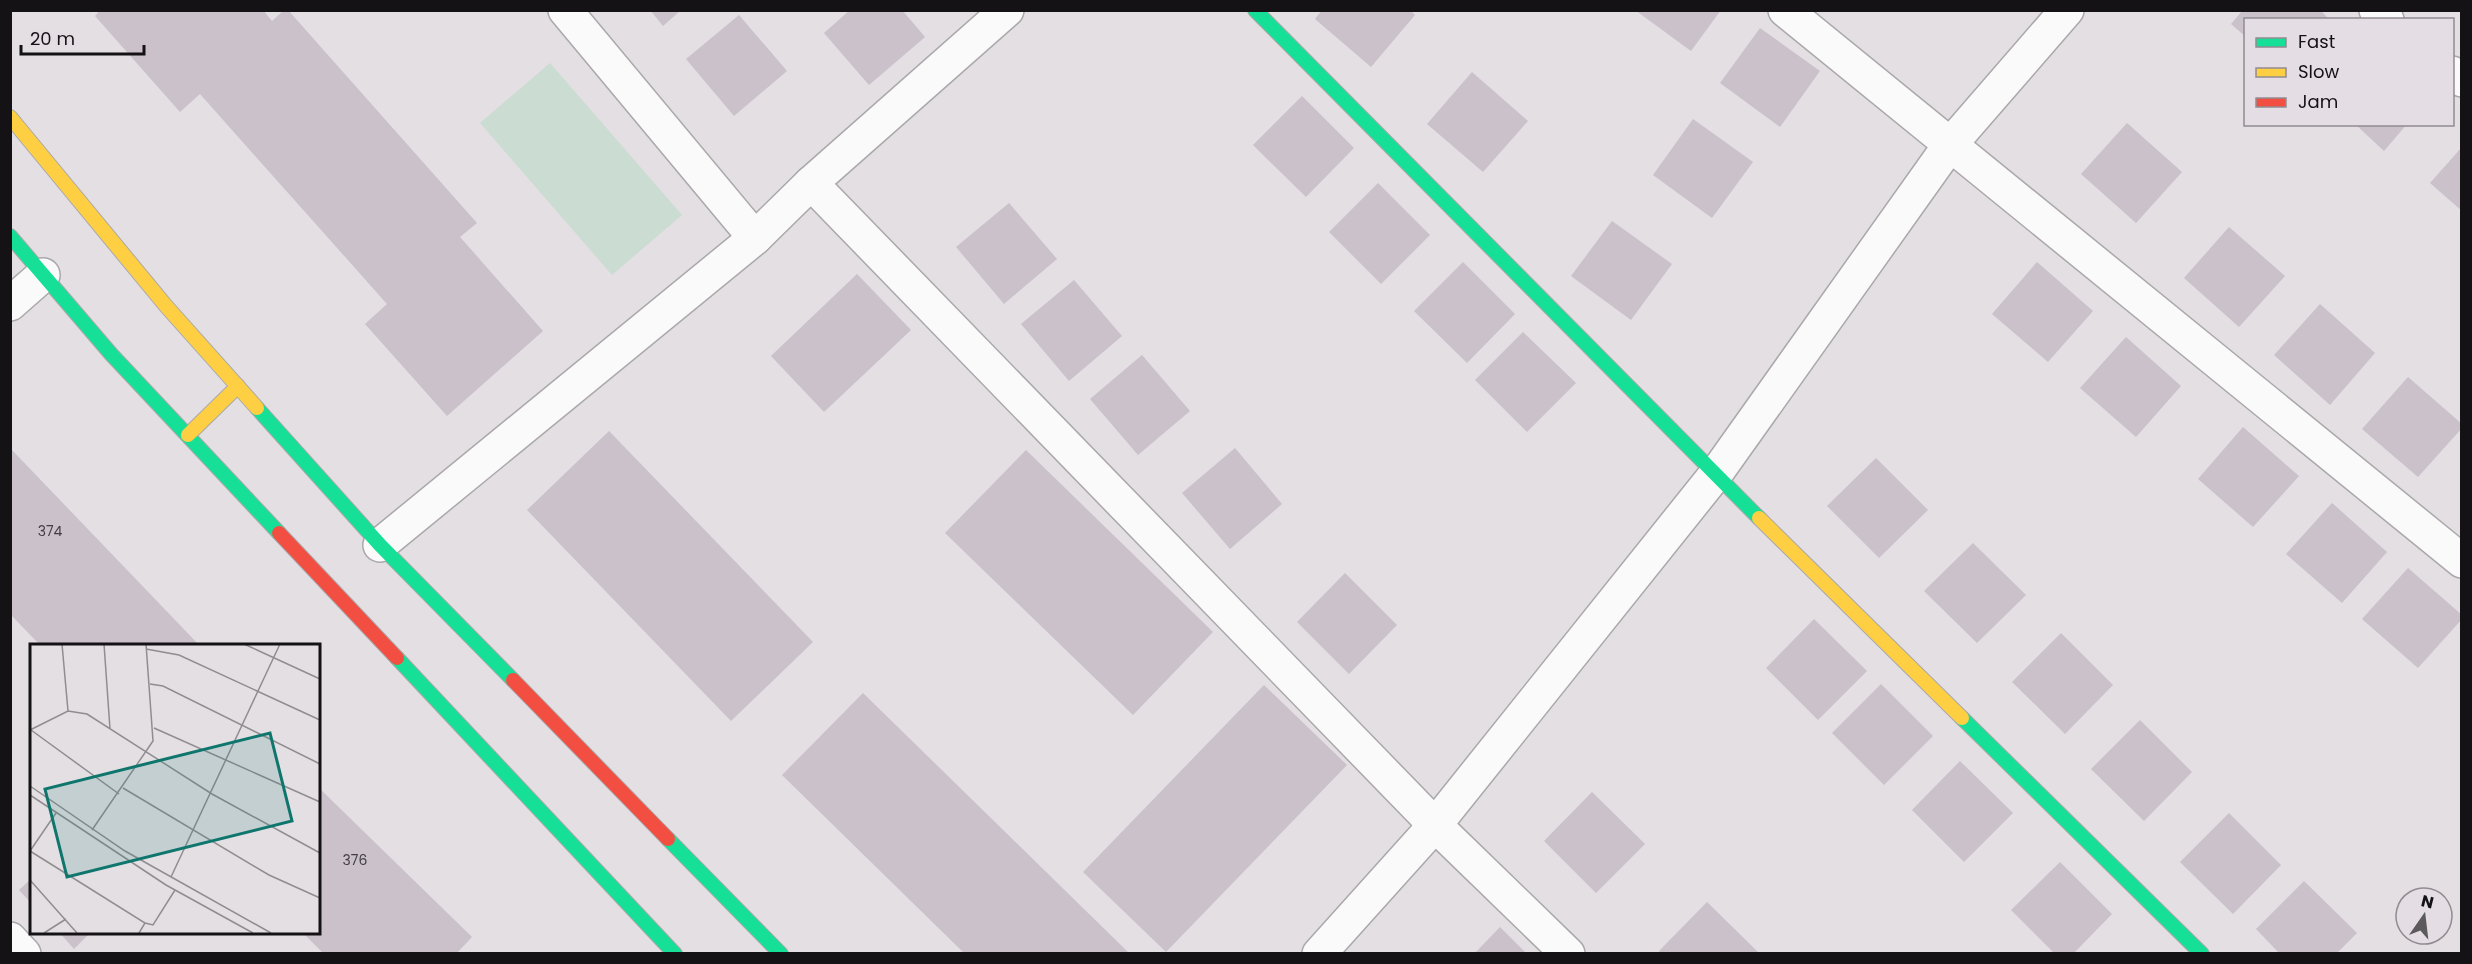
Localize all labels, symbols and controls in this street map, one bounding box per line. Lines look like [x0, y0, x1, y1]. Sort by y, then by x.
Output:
scale bar [21, 18, 144, 56]
legend [2244, 18, 2454, 126]
text: 20 m [30, 26, 75, 51]
text: Fast [2298, 29, 2335, 54]
text: Slow [2298, 59, 2340, 84]
text: Jam [2298, 89, 2338, 114]
house number: 374 [38, 521, 63, 541]
inset map [30, 644, 320, 934]
house number: 376 [343, 850, 367, 870]
north arrow [2394, 886, 2454, 946]
text: N [2419, 889, 2436, 915]

